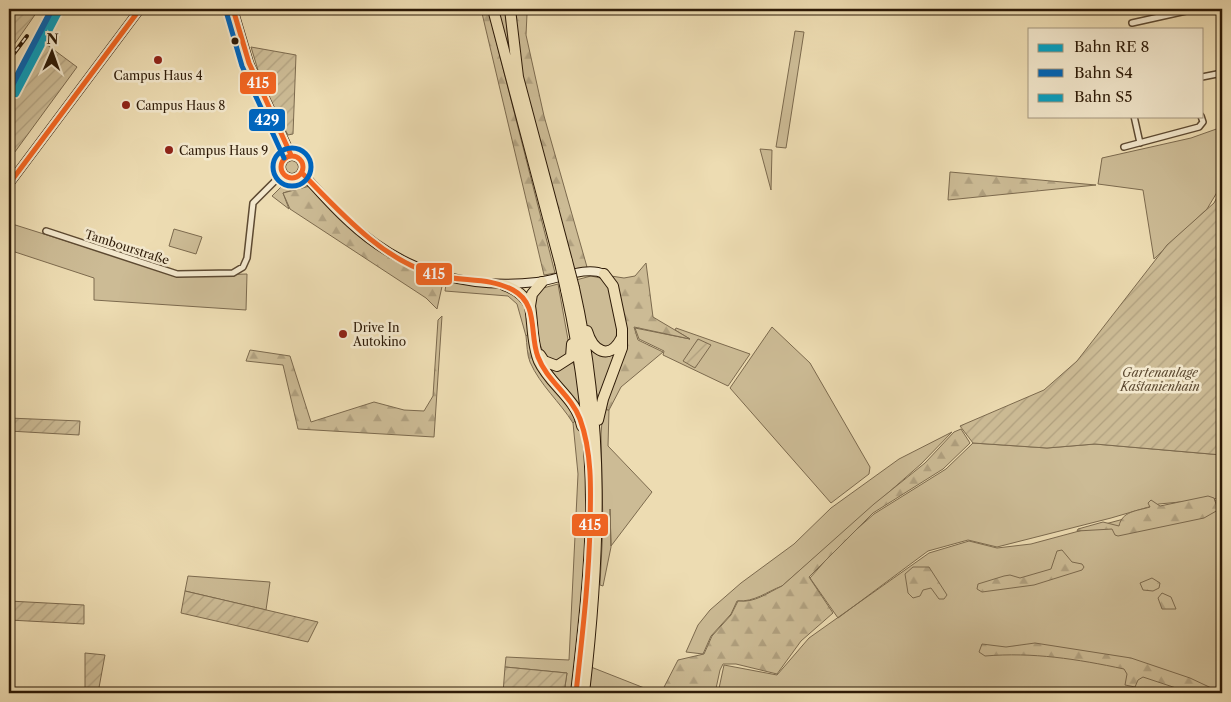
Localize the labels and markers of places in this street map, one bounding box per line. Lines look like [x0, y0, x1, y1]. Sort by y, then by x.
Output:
unlabelled marker [230, 36, 240, 46]
marker: Campus Haus 4 [152, 54, 164, 66]
place label: Campus Haus 4 [113, 68, 203, 83]
place label: Campus Haus 8 [136, 98, 225, 113]
marker: Campus Haus 8 [120, 99, 132, 111]
place label: Campus Haus 9 [179, 143, 268, 158]
marker: Campus Haus 9 [163, 144, 175, 156]
place label: Drive In Autokino [352, 320, 406, 349]
marker: Drive In Autokino [337, 328, 349, 340]

